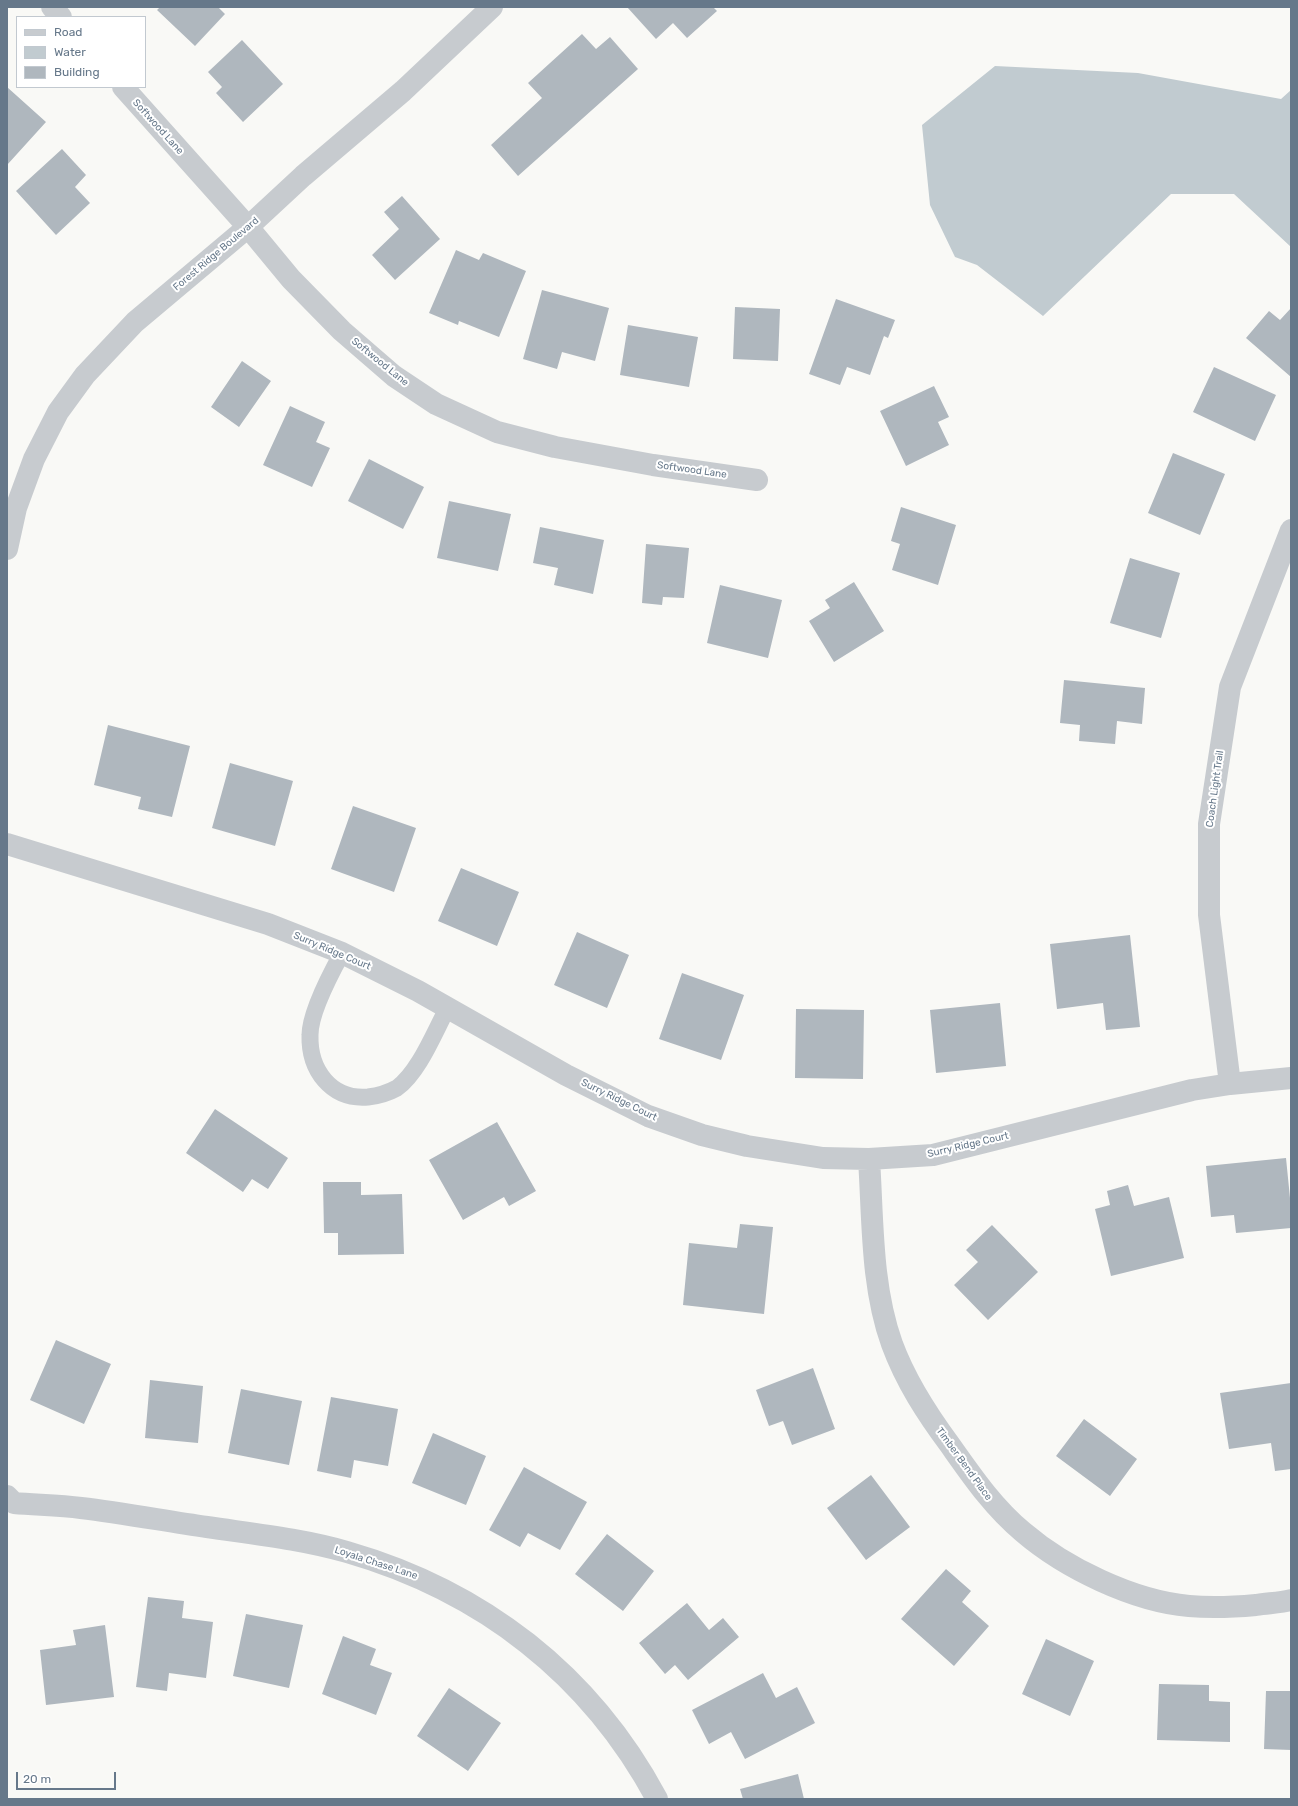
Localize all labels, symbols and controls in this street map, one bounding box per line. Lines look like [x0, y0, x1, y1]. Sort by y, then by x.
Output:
legend [16, 16, 146, 88]
text: Road [54, 25, 82, 39]
text: Water [54, 45, 86, 59]
text: Building [54, 65, 100, 79]
street label: Softwood Lane [130, 97, 186, 157]
street label: Forest Ridge Boulevard [171, 215, 261, 293]
street label: Softwood Lane [349, 335, 411, 389]
street label: Softwood Lane [656, 459, 728, 481]
street label: Coach Light Trail [1204, 750, 1226, 828]
street label: Surry Ridge Court [292, 929, 372, 973]
street label: Surry Ridge Court [579, 1076, 659, 1124]
street label: Surry Ridge Court [926, 1130, 1010, 1160]
street label: Timber Bend Place [934, 1425, 994, 1503]
street label: Loyala Chase Lane [333, 1544, 419, 1582]
scale bar [18, 1764, 118, 1790]
text: 20 m [23, 1772, 51, 1786]

